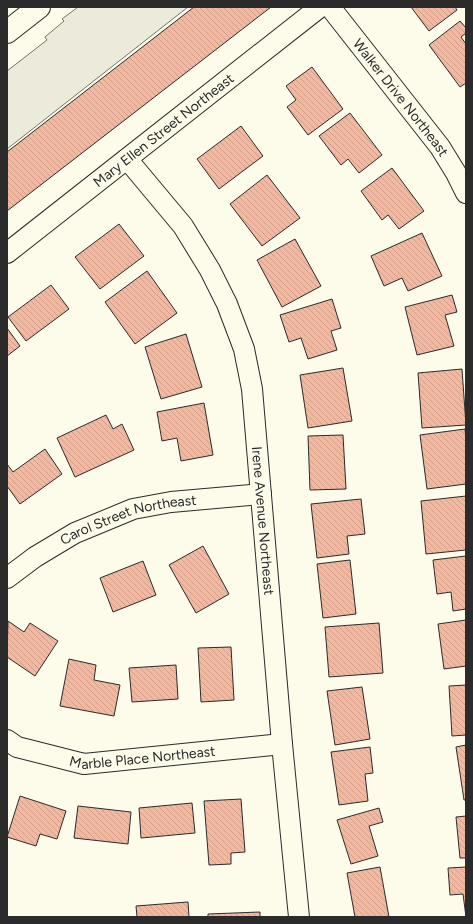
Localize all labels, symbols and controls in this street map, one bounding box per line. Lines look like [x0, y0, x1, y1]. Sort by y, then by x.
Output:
street label: Walker Drive Northeast [349, 36, 452, 160]
street label: Mary Ellen Street Northeast [90, 70, 237, 191]
street label: Irene Avenue Northeast [248, 446, 277, 596]
street label: Carol Street Northeast [57, 492, 197, 549]
street label: Marble Place Northeast [68, 743, 216, 773]

